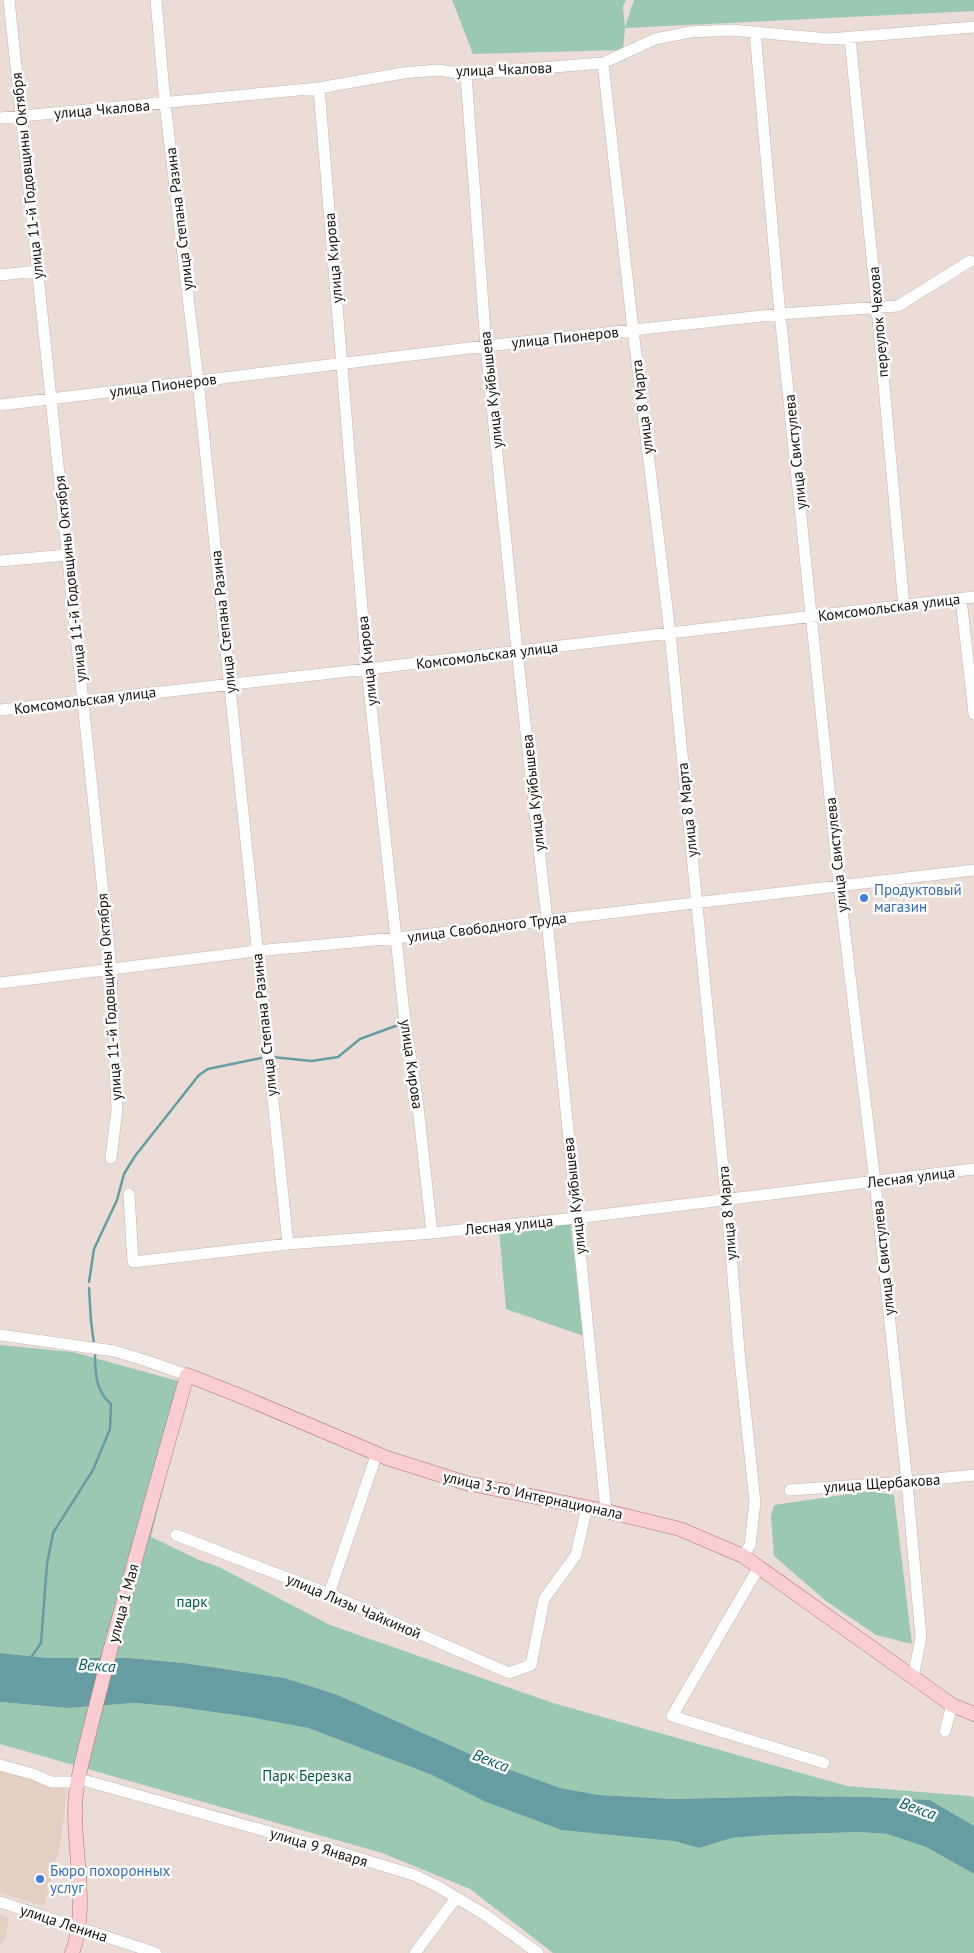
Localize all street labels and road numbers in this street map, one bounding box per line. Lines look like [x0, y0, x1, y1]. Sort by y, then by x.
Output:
street label: улица Чкалова [456, 58, 552, 80]
street label: улица 11-й Годовщины Октября [7, 72, 47, 280]
street label: улица Чкалова [53, 95, 151, 123]
street label: улица Степана Разина [161, 146, 197, 292]
street label: улица Кирова [320, 212, 346, 304]
street label: переулок Чехова [864, 266, 892, 378]
street label: улица Пионеров [510, 322, 620, 352]
street label: улица Куйбышева [475, 330, 507, 450]
street label: улица 8 Марта [627, 359, 657, 455]
street label: улица Пионеров [108, 369, 218, 401]
street label: улица Свистулева [780, 393, 810, 511]
street label: улица 11-й Годовщины Октября [50, 475, 90, 683]
street label: улица Степана Разина [206, 549, 240, 695]
street label: Комсомольская улица [817, 589, 961, 625]
street label: улица Кирова [353, 615, 381, 707]
street label: Комсомольская улица [415, 637, 559, 673]
street label: Комсомольская улица [13, 682, 157, 718]
street label: улица Куйбышева [517, 733, 549, 853]
street label: улица 8 Марта [673, 762, 701, 858]
street label: улица Свистулева [821, 796, 851, 914]
street label: улица 11-й Годовщины Октября [92, 893, 126, 1101]
street label: улица Свободного Труда [406, 908, 568, 946]
street label: улица Степана Разина [247, 952, 281, 1098]
street label: улица Кирова [396, 1018, 428, 1110]
street label: улица Куйбышева [558, 1136, 590, 1256]
street label: Лесная улица [865, 1162, 956, 1192]
street label: улица 8 Марта [713, 1165, 741, 1261]
street label: улица Свистулева [868, 1199, 898, 1317]
street label: Лесная улица [463, 1211, 554, 1239]
street label: улица 3-го Интернационала [441, 1467, 625, 1523]
street label: улица Щербакова [823, 1469, 941, 1497]
street label: улица 1 Мая [103, 1562, 143, 1644]
street label: улица Лизы Чайкиной [284, 1569, 424, 1643]
street label: улица 9 Января [268, 1823, 370, 1871]
street label: улица Ленина [18, 1900, 110, 1946]

